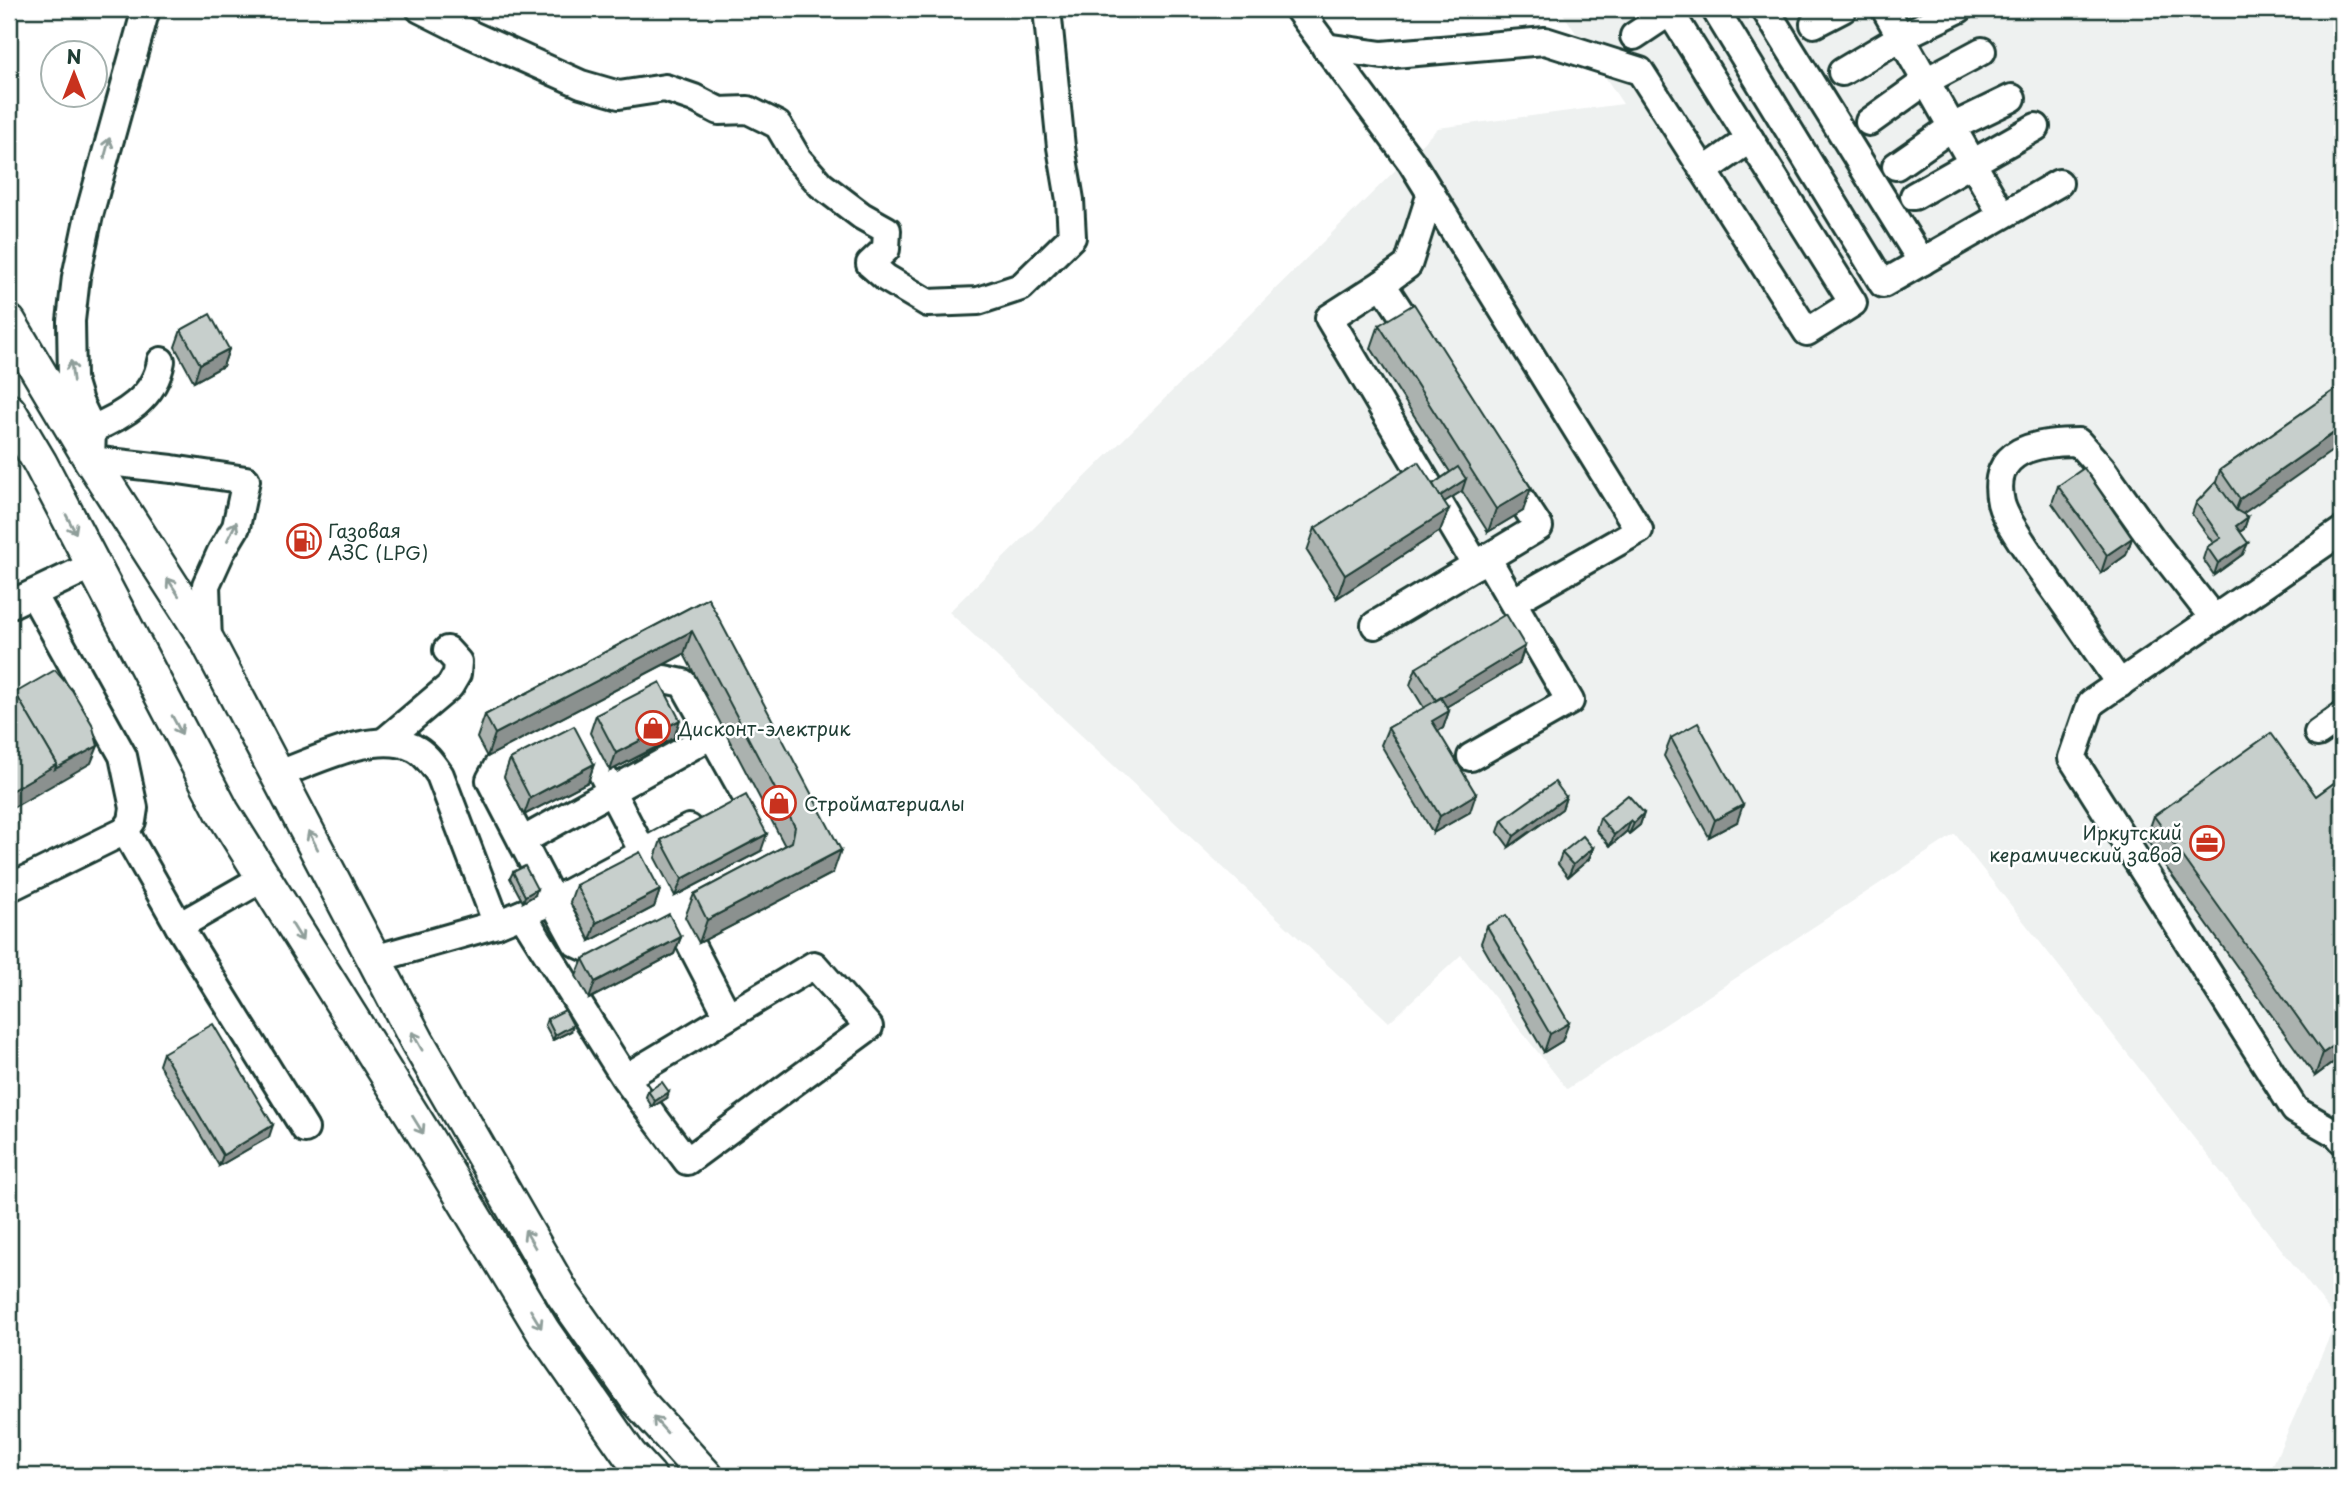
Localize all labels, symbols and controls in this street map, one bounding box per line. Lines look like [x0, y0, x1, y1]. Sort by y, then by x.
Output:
north arrow [38, 38, 108, 108]
text: N [66, 42, 82, 70]
one-way arrow [101, 137, 114, 160]
one-way arrow [65, 360, 78, 383]
one-way arrow [65, 513, 79, 534]
place label: Газовая АЗС (LPG) [328, 516, 428, 566]
one-way arrow [226, 521, 239, 542]
fuel station icon: Газовая АЗС (LPG) [285, 522, 323, 560]
one-way arrow [165, 577, 179, 597]
shop icon: Дисконт-электрик [634, 709, 672, 747]
one-way arrow [171, 714, 184, 735]
place label: Дисконт-электрик [677, 714, 851, 742]
shop icon: Стройматериалы [760, 784, 798, 822]
place label: Стройматериалы [804, 789, 965, 817]
place label: Иркутский керамический завод [1989, 818, 2182, 868]
office icon: Иркутский керамический завод [2188, 824, 2226, 862]
one-way arrow [305, 830, 319, 850]
one-way arrow [289, 922, 304, 941]
one-way arrow [410, 1032, 424, 1052]
one-way arrow [411, 1114, 425, 1134]
one-way arrow [523, 1229, 537, 1249]
one-way arrow [529, 1309, 543, 1329]
one-way arrow [652, 1416, 668, 1434]

